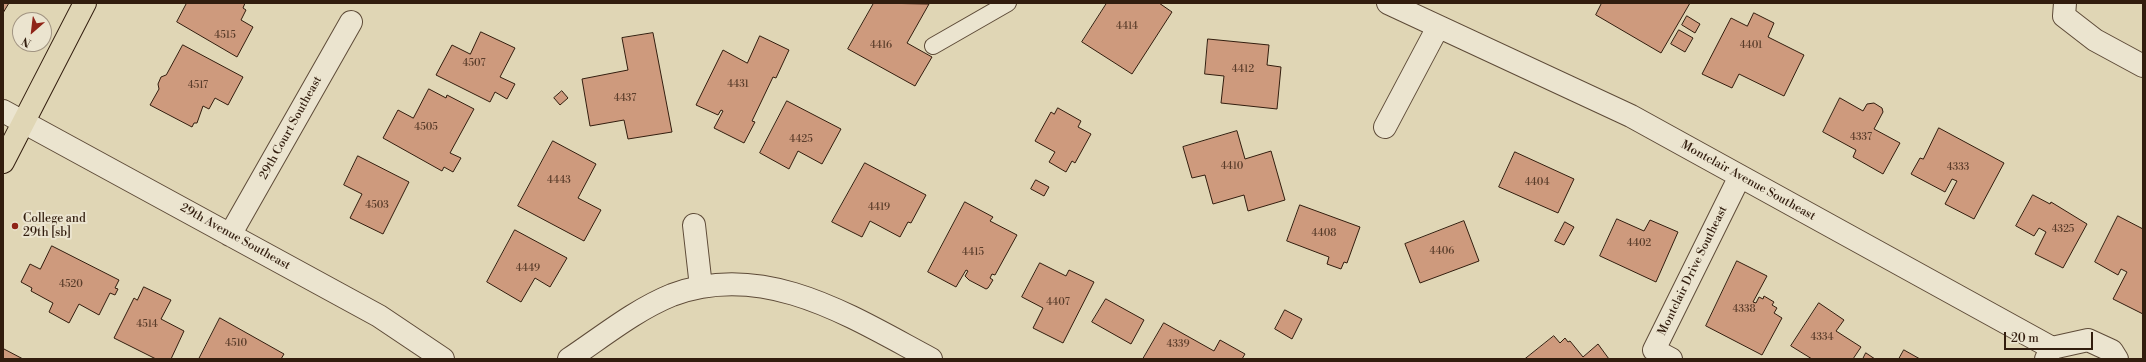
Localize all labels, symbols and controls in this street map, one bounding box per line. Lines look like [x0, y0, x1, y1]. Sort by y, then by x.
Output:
north arrow [12, 12, 52, 52]
house number: 4414 [1116, 21, 1138, 33]
house number: 4515 [214, 30, 236, 42]
text: N [20, 33, 34, 50]
house number: 4416 [870, 40, 892, 52]
house number: 4401 [1740, 40, 1762, 52]
house number: 4507 [462, 58, 486, 70]
house number: 4412 [1232, 64, 1254, 76]
street label: 29th Court Southeast [257, 74, 325, 182]
house number: 4431 [727, 79, 749, 91]
house number: 4517 [188, 80, 208, 92]
house number: 4437 [614, 93, 636, 105]
house number: 4505 [414, 122, 438, 134]
house number: 4337 [1850, 132, 1872, 144]
house number: 4425 [789, 134, 813, 146]
street label: Montclair Avenue Southeast [1678, 138, 1818, 224]
house number: 4410 [1221, 161, 1243, 173]
house number: 4333 [1947, 162, 1969, 174]
house number: 4443 [547, 175, 571, 187]
house number: 4404 [1525, 177, 1549, 189]
house number: 4503 [365, 200, 389, 212]
street label: 29th Avenue Southeast [177, 201, 293, 273]
house number: 4419 [868, 202, 890, 214]
street label: Montclair Drive Southeast [1655, 204, 1731, 338]
place label: College and 29th [sb] [23, 212, 86, 240]
marker: College and 29th [sb] [10, 221, 20, 231]
house number: 4325 [2052, 224, 2074, 236]
house number: 4408 [1312, 228, 1336, 240]
house number: 4402 [1627, 238, 1651, 250]
house number: 4406 [1430, 246, 1454, 258]
house number: 4415 [962, 247, 984, 259]
house number: 4449 [516, 263, 540, 275]
house number: 4520 [59, 279, 83, 291]
house number: 4407 [1046, 297, 1070, 309]
house number: 4338 [1732, 304, 1756, 316]
house number: 4514 [136, 319, 158, 331]
scale bar [2006, 324, 2095, 350]
text: 20 m [2011, 331, 2039, 346]
house number: 4334 [1810, 332, 1834, 344]
house number: 4510 [225, 338, 247, 350]
house number: 4339 [1166, 339, 1190, 351]

